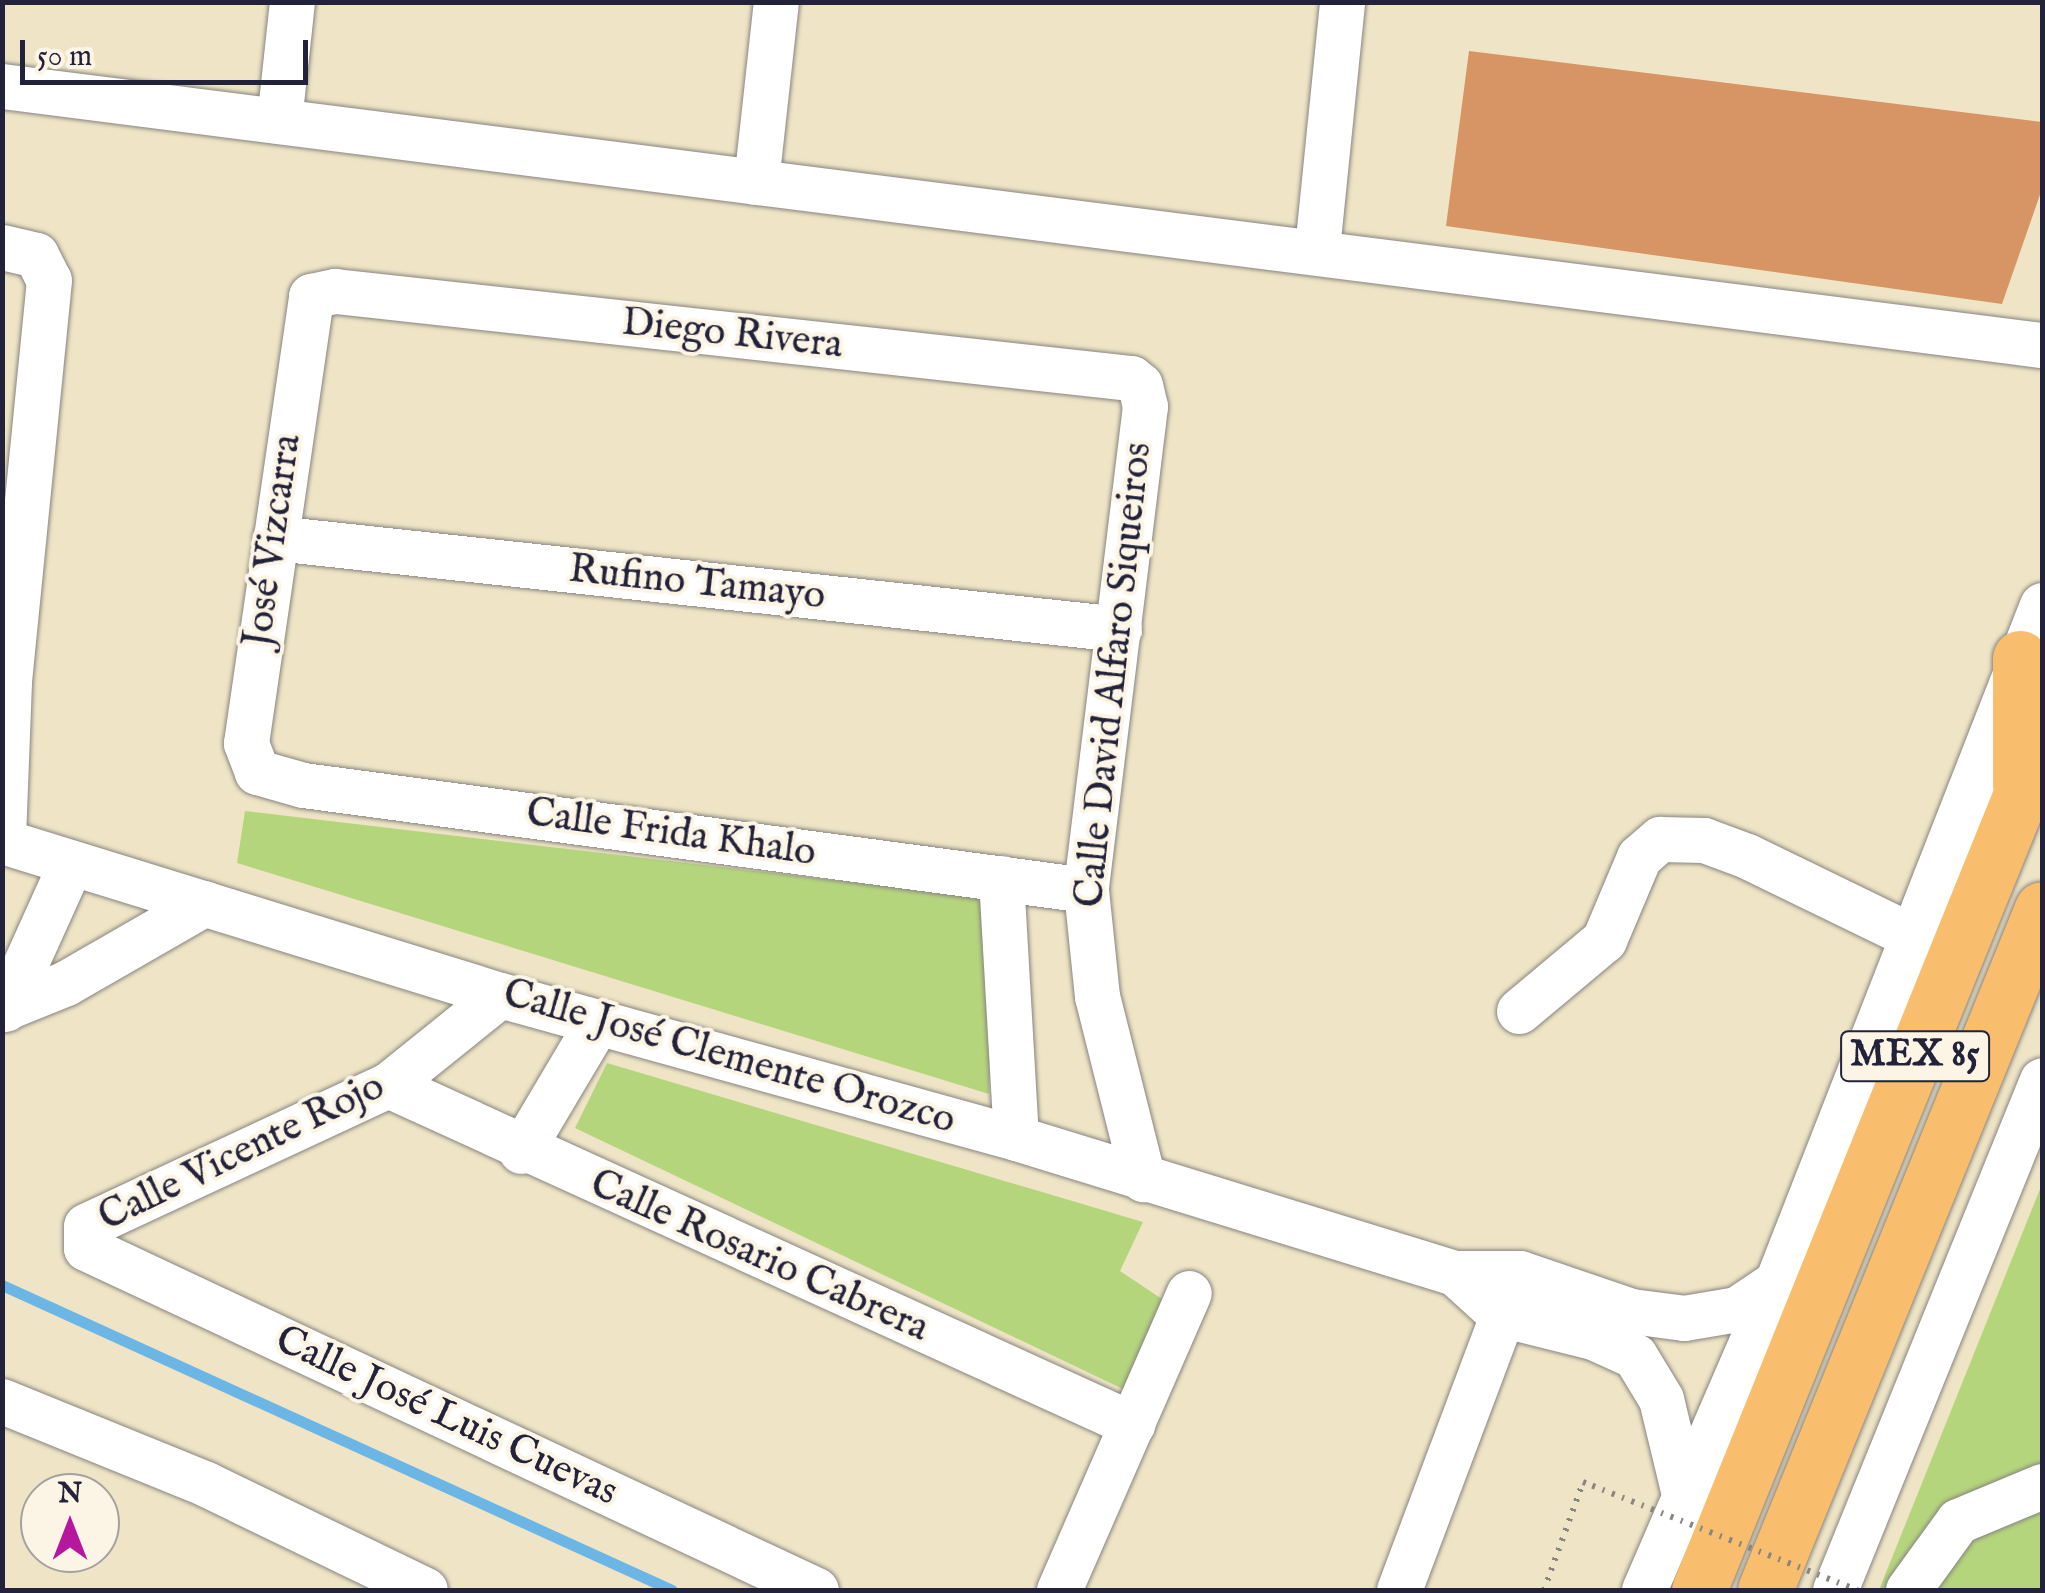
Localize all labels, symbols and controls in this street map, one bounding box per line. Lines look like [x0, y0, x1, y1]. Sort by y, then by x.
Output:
scale bar [25, 20, 312, 82]
text: 50 m [37, 38, 92, 76]
street label: Diego Rivera [619, 300, 845, 370]
street label: José Vizcarra [235, 431, 313, 651]
street label: Calle David Alfaro Siqueiros [1067, 440, 1163, 910]
street label: Rufino Tamayo [566, 547, 828, 621]
street label: Calle Frida Khalo [523, 790, 819, 878]
street label: Calle José Clemente Orozco [497, 970, 961, 1146]
road number: MEX 85 [1840, 1023, 1990, 1089]
street label: Calle Vicente Rojo [91, 1063, 393, 1243]
street label: Calle Rosario Cabrera [582, 1161, 936, 1353]
street label: Calle José Luis Cuevas [267, 1317, 625, 1517]
north arrow [20, 1473, 120, 1573]
text: N [58, 1477, 82, 1512]

